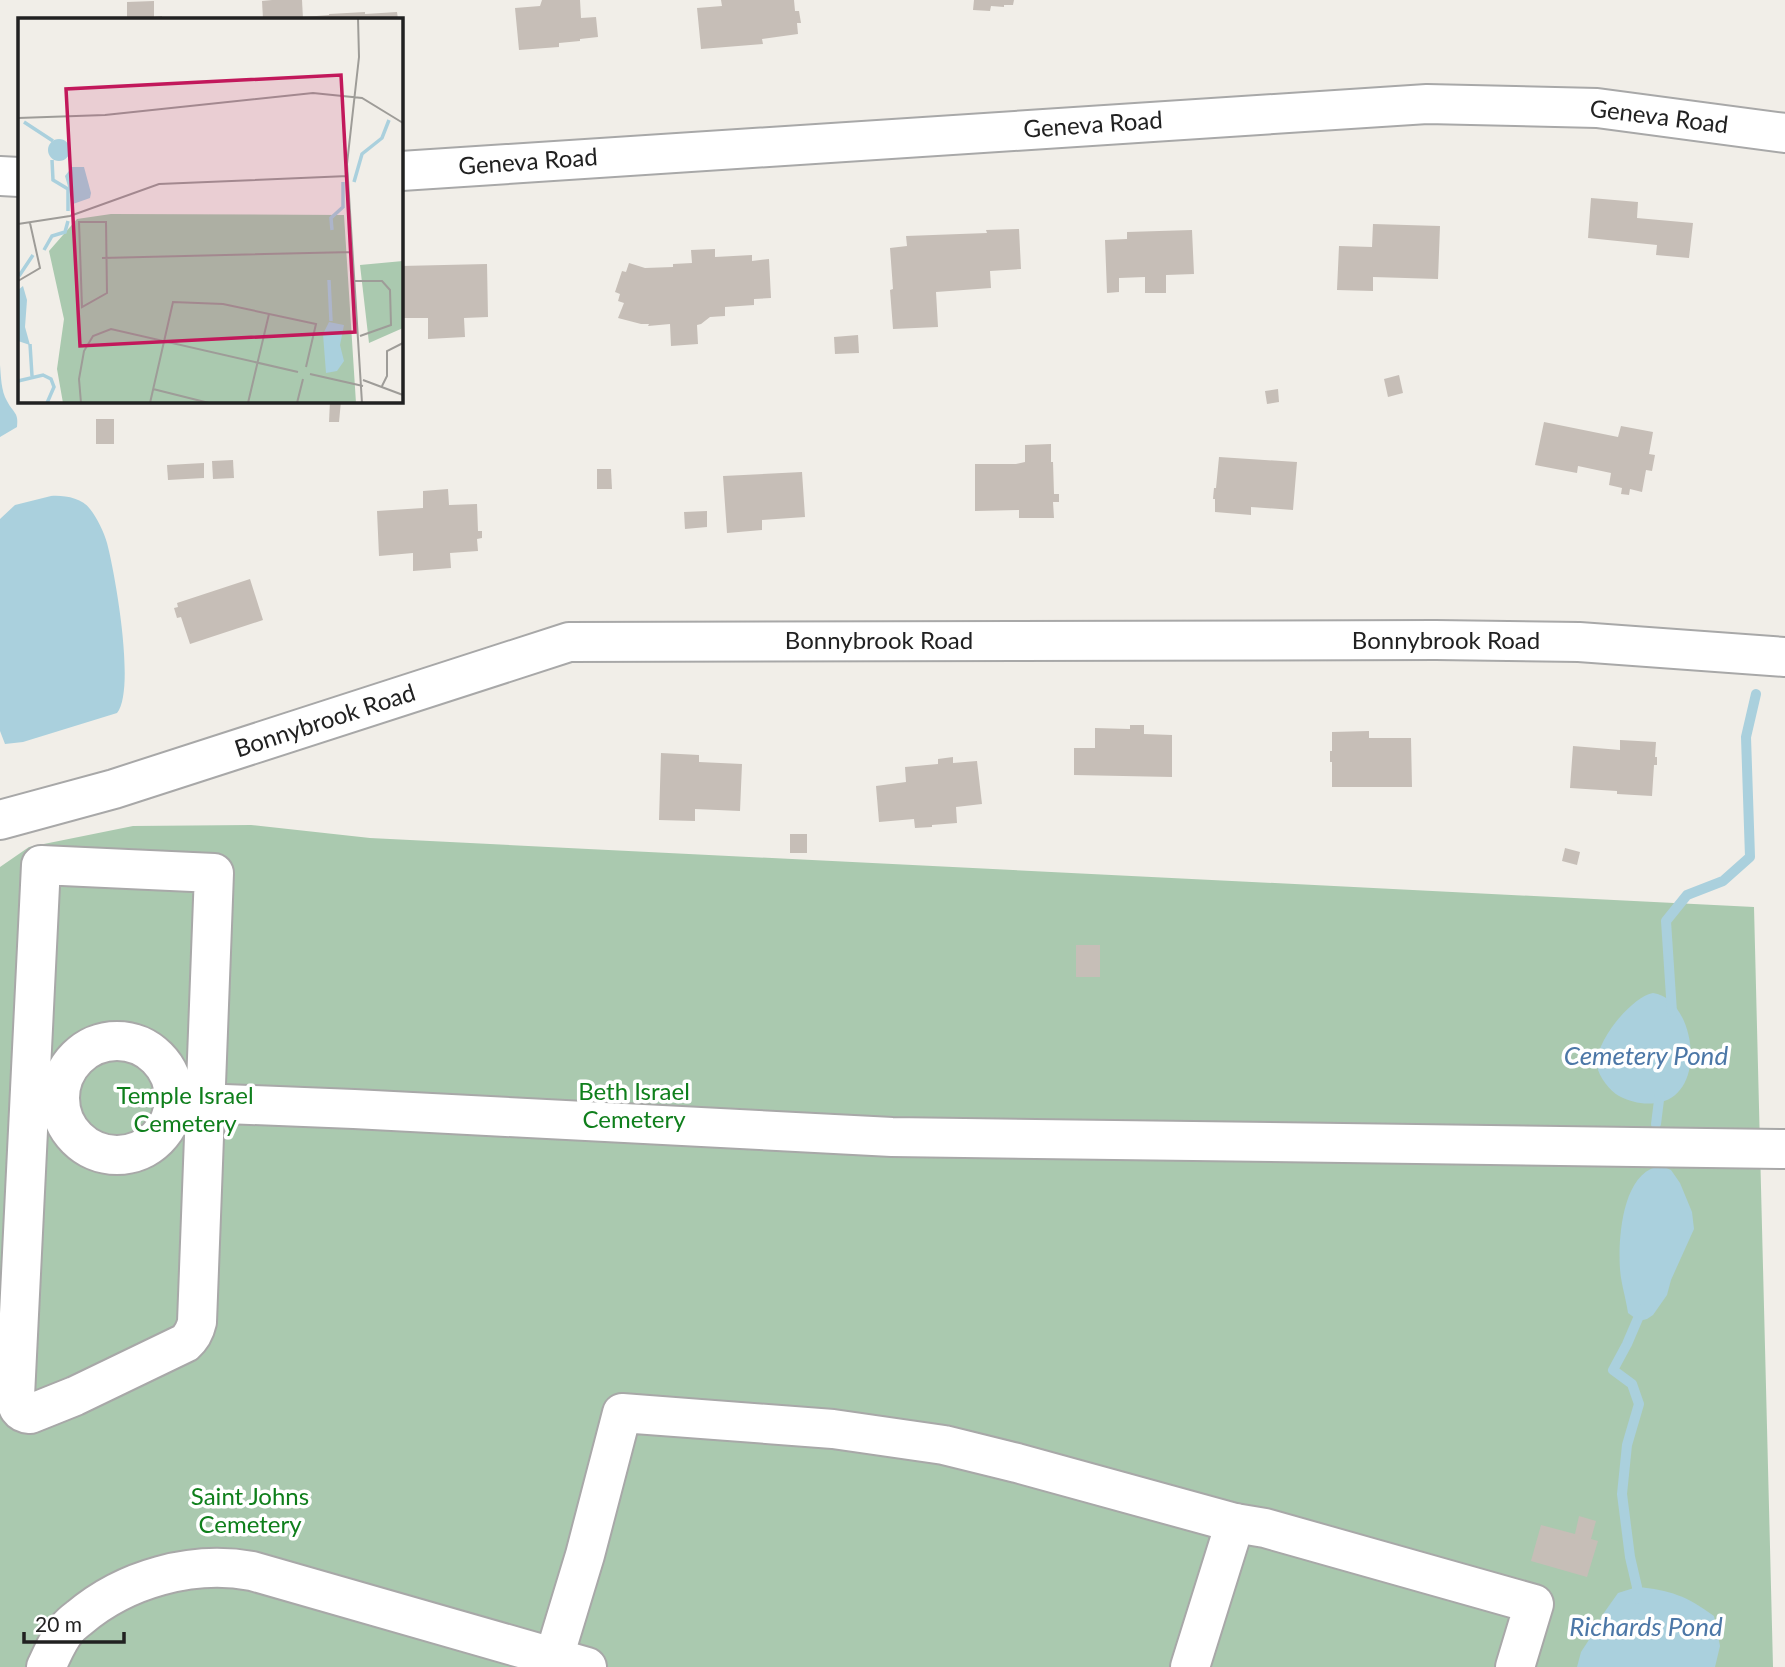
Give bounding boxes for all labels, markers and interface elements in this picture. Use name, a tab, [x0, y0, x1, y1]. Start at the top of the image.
inset map	[18, 18, 402, 402]
street label: Geneva Road	[1588, 93, 1730, 138]
street label: Geneva Road	[1022, 104, 1163, 143]
street label: Geneva Road	[457, 141, 598, 180]
street label: Bonnybrook Road	[785, 625, 973, 654]
street label: Bonnybrook Road	[1352, 625, 1540, 654]
street label: Bonnybrook Road	[231, 677, 419, 762]
water label: Cemetery Pond	[1564, 1039, 1728, 1071]
park label: Beth Israel Cemetery	[578, 1076, 690, 1133]
park label: Temple Israel Cemetery	[116, 1080, 254, 1137]
park label: Saint Johns Cemetery	[191, 1481, 309, 1538]
scale bar	[24, 1600, 124, 1644]
water label: Richards Pond	[1569, 1610, 1723, 1642]
text: 20 m	[35, 1611, 82, 1636]

